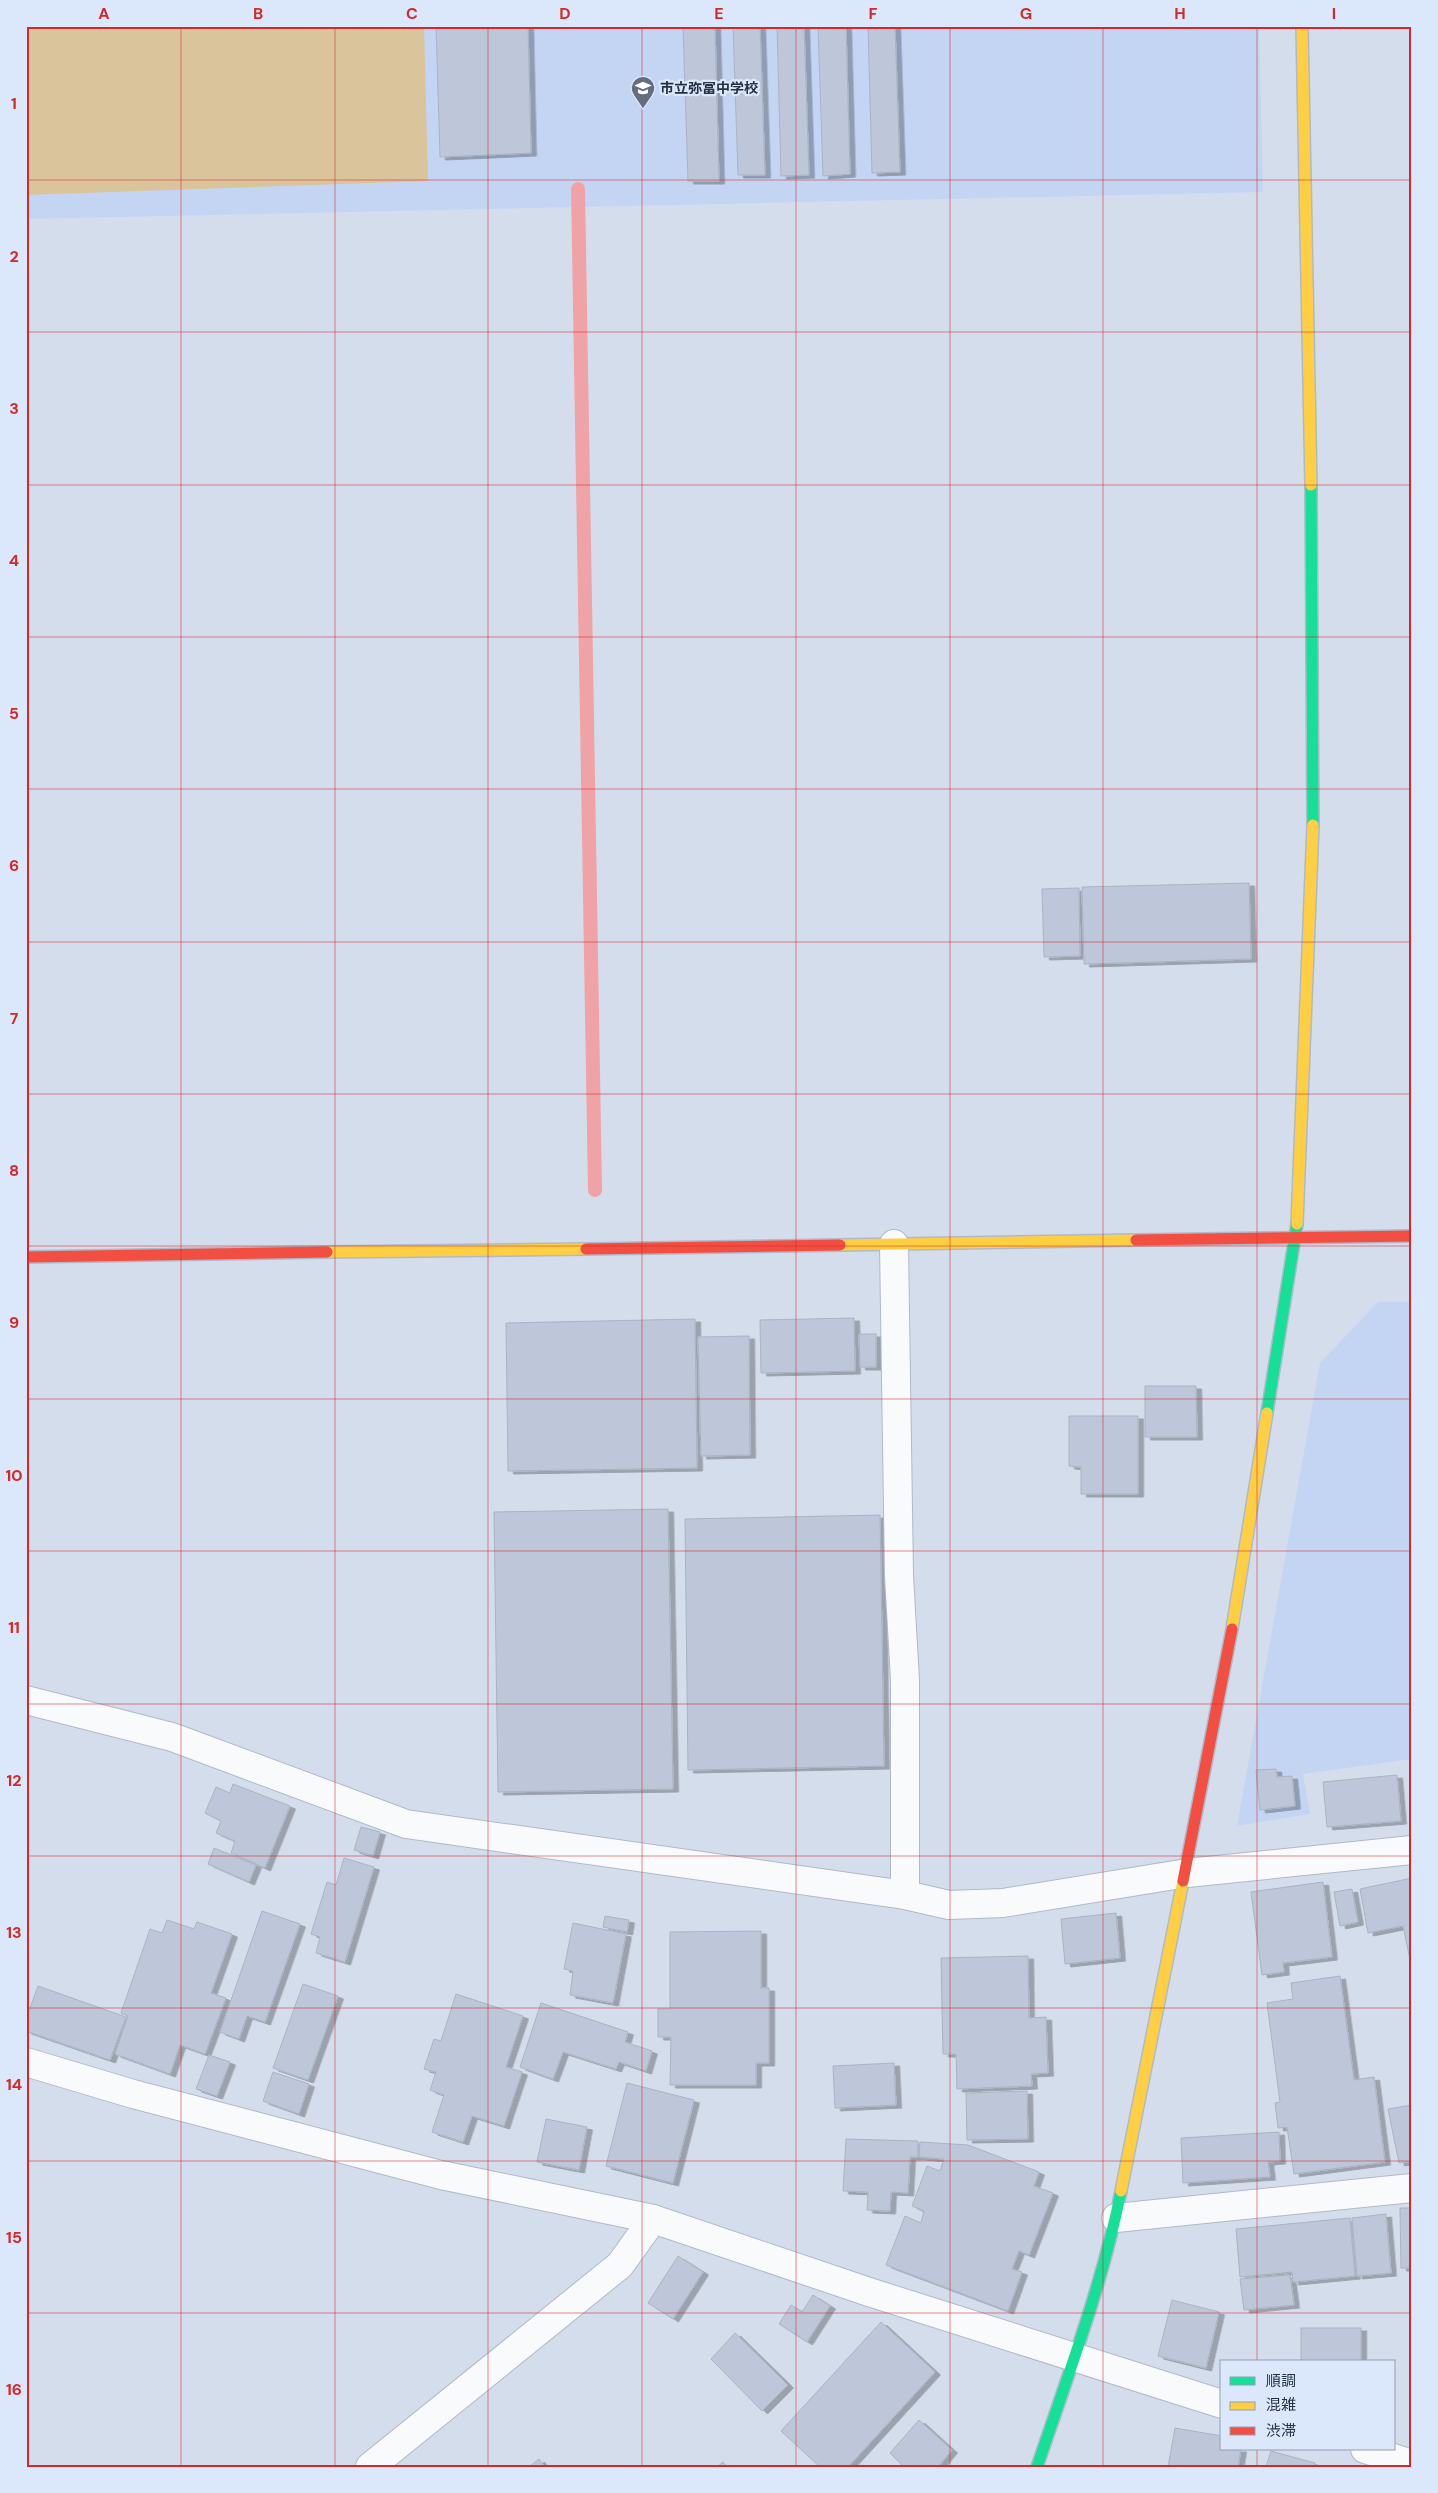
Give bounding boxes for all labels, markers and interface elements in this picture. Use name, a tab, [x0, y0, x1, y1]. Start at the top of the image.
text: A	[98, 3, 110, 24]
text: B	[253, 3, 263, 24]
text: C	[406, 3, 418, 24]
text: D	[559, 3, 571, 24]
text: E	[714, 3, 724, 24]
text: F	[869, 3, 878, 24]
text: G	[1020, 3, 1032, 24]
text: H	[1174, 3, 1186, 24]
text: I	[1332, 3, 1336, 24]
school or university icon: 市立弥冨中学校	[630, 75, 656, 109]
place label: 市立弥冨中学校	[660, 79, 758, 97]
text: 1	[11, 93, 17, 114]
text: 2	[9, 246, 19, 267]
text: 3	[9, 398, 19, 419]
text: 4	[9, 550, 19, 571]
text: 5	[9, 703, 19, 724]
text: 6	[9, 855, 19, 876]
text: 7	[10, 1008, 19, 1029]
text: 8	[9, 1160, 19, 1181]
text: 9	[9, 1312, 19, 1333]
text: 10	[5, 1465, 23, 1486]
text: 11	[8, 1617, 20, 1638]
text: 12	[6, 1770, 22, 1791]
text: 13	[6, 1922, 22, 1943]
text: 14	[6, 2074, 22, 2095]
text: 15	[6, 2227, 22, 2248]
legend	[1220, 2360, 1396, 2450]
text: 順調	[1266, 2371, 1296, 2391]
text: 16	[6, 2379, 22, 2400]
text: 混雑	[1266, 2395, 1296, 2415]
text: 渋滞	[1266, 2421, 1296, 2441]

